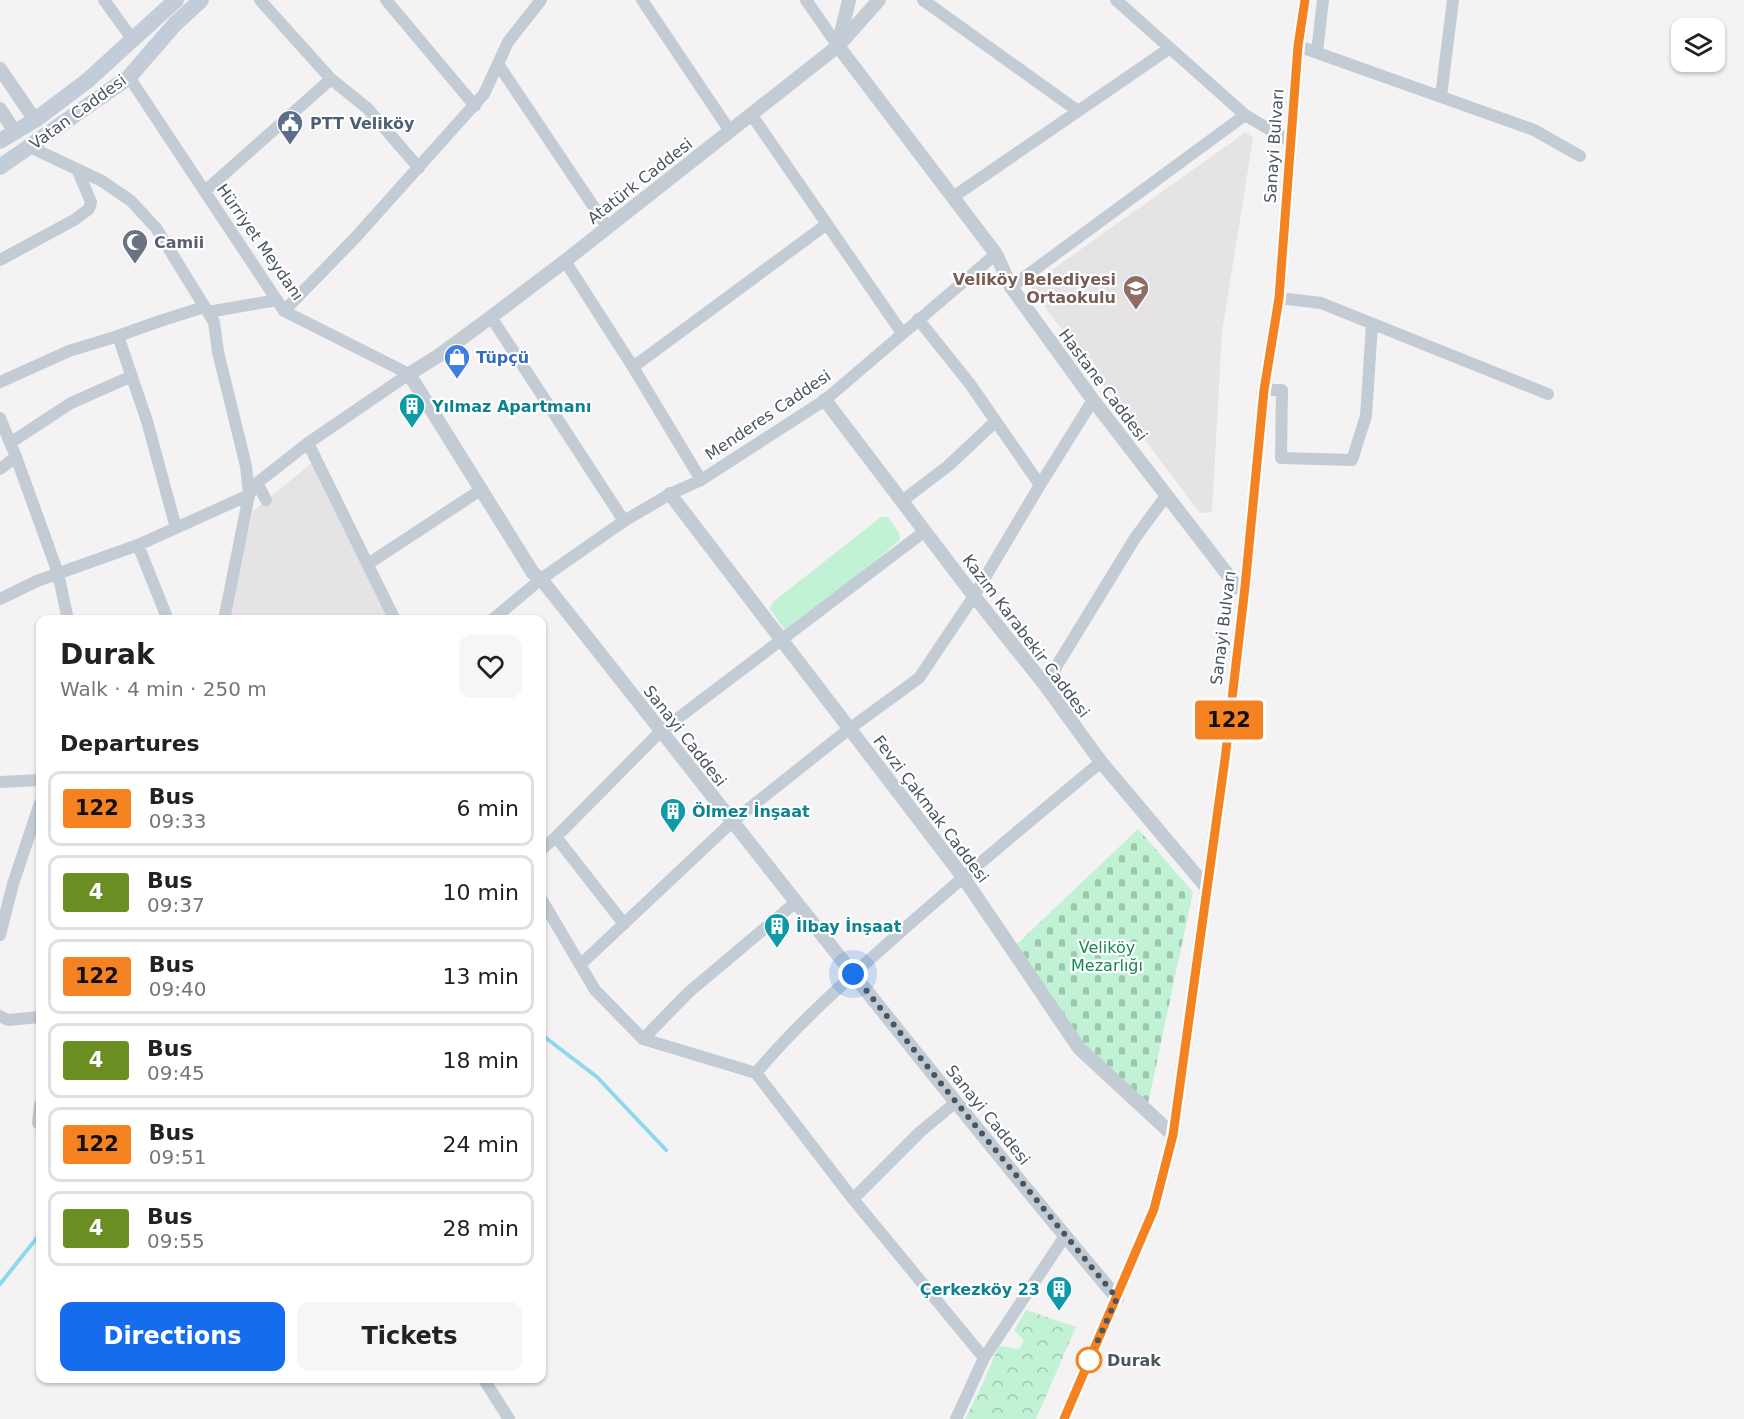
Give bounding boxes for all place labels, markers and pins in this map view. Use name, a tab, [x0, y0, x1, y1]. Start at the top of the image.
public building icon: PTT Veliköy	[275, 108, 305, 146]
place label: PTT Veliköy	[310, 114, 415, 133]
mosque icon: Camii	[120, 227, 150, 265]
place label: Camii	[154, 233, 204, 252]
place label: Veliköy Belediyesi Ortaokulu	[953, 270, 1116, 307]
school or university icon: Veliköy Belediyesi Ortaokulu	[1121, 273, 1151, 311]
shop icon: Tüpçü	[442, 342, 472, 380]
place label: Tüpçü	[476, 348, 529, 367]
building icon: Yılmaz Apartmanı	[397, 391, 427, 429]
place label: Yılmaz Apartmanı	[431, 397, 591, 416]
building icon: Ölmez İnşaat	[658, 796, 688, 834]
place label: Ölmez İnşaat	[692, 802, 810, 821]
building icon: İlbay İnşaat	[762, 911, 792, 949]
place label: İlbay İnşaat	[796, 917, 902, 936]
building icon: Çerkezköy 23	[1044, 1274, 1074, 1312]
place label: Çerkezköy 23	[920, 1280, 1040, 1299]
marker: Durak	[1076, 1347, 1102, 1373]
place label: Durak	[1107, 1351, 1161, 1370]

